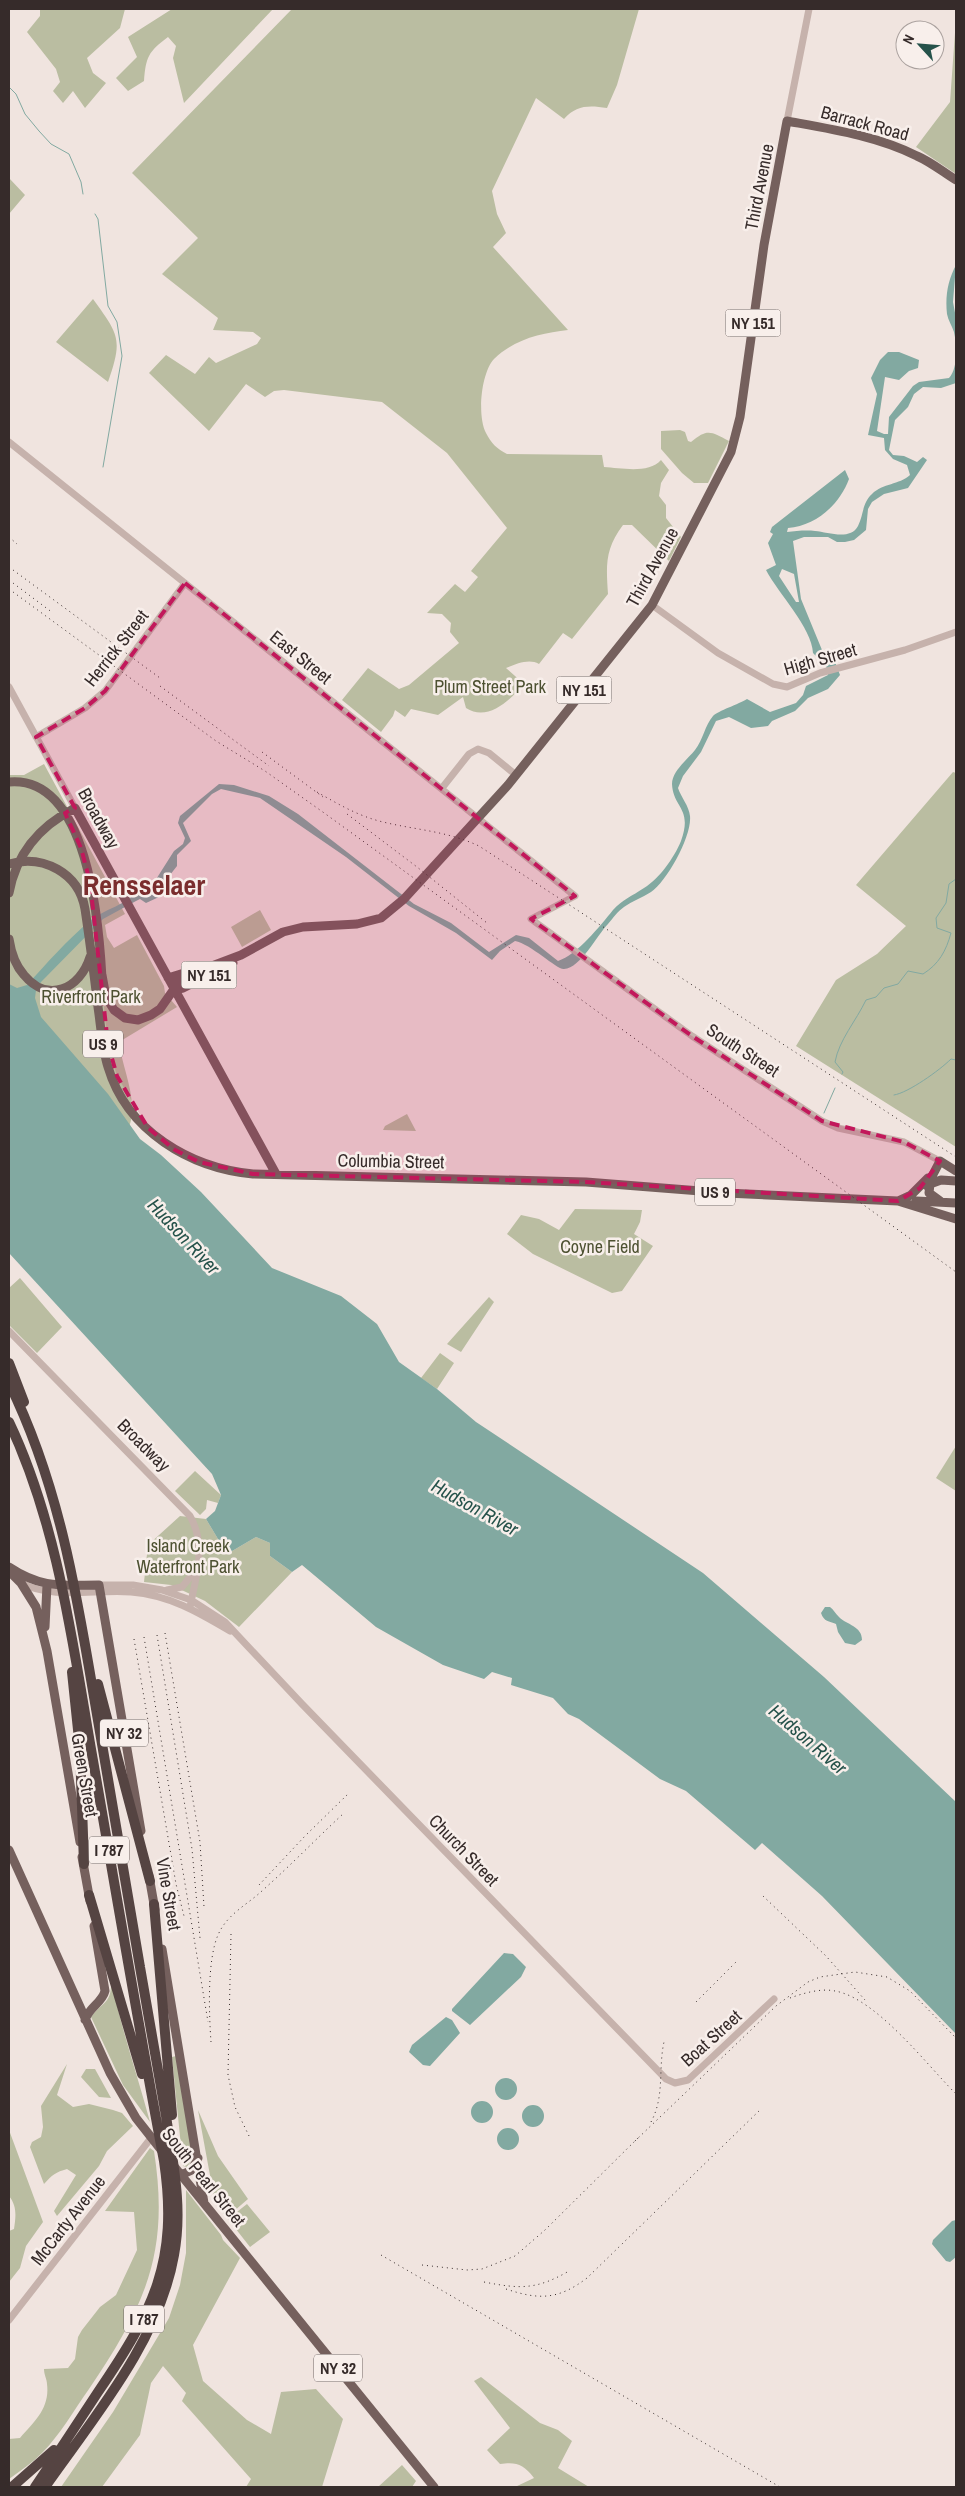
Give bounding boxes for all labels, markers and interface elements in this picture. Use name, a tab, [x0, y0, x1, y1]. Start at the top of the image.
north arrow	[895, 20, 945, 70]
text: N	[898, 32, 918, 47]
street label: Barrack Road	[818, 99, 912, 147]
street label: Third Avenue	[738, 142, 780, 232]
road number: NY 151	[726, 309, 780, 336]
street label: Third Avenue	[620, 523, 684, 611]
street label: Herrick Street	[78, 604, 154, 692]
street label: East Street	[265, 624, 337, 690]
street label: High Street	[781, 637, 859, 681]
park label: Plum Street Park	[434, 674, 546, 699]
road number: NY 151	[556, 676, 612, 704]
street label: Broadway	[72, 783, 126, 853]
district label: Rensselaer	[83, 866, 205, 904]
road number: NY 151	[182, 962, 236, 988]
park label: Riverfront Park	[41, 984, 141, 1009]
street label: South Street	[702, 1017, 784, 1083]
road number: US 9	[83, 1030, 123, 1058]
street label: Columbia Street	[337, 1148, 445, 1174]
road number: US 9	[695, 1178, 735, 1206]
water label: Hudson River	[142, 1192, 227, 1280]
park label: Coyne Field	[560, 1234, 640, 1259]
street label: Broadway	[112, 1413, 176, 1477]
water label: Hudson River	[427, 1473, 524, 1542]
park label: Island Creek Waterfront Park	[137, 1533, 240, 1579]
water label: Hudson River	[764, 1698, 853, 1781]
road number: NY 32	[100, 1720, 148, 1746]
street label: Green Street	[65, 1731, 105, 1819]
street label: Church Street	[423, 1809, 505, 1891]
road number: I 787	[89, 1836, 129, 1864]
street label: Vine Street	[150, 1856, 188, 1932]
street label: Boat Street	[675, 2004, 747, 2072]
street label: South Pearl Street	[156, 2122, 252, 2232]
street label: McCarty Avenue	[25, 2170, 111, 2270]
road number: I 787	[124, 2306, 164, 2332]
road number: NY 32	[314, 2354, 362, 2382]

